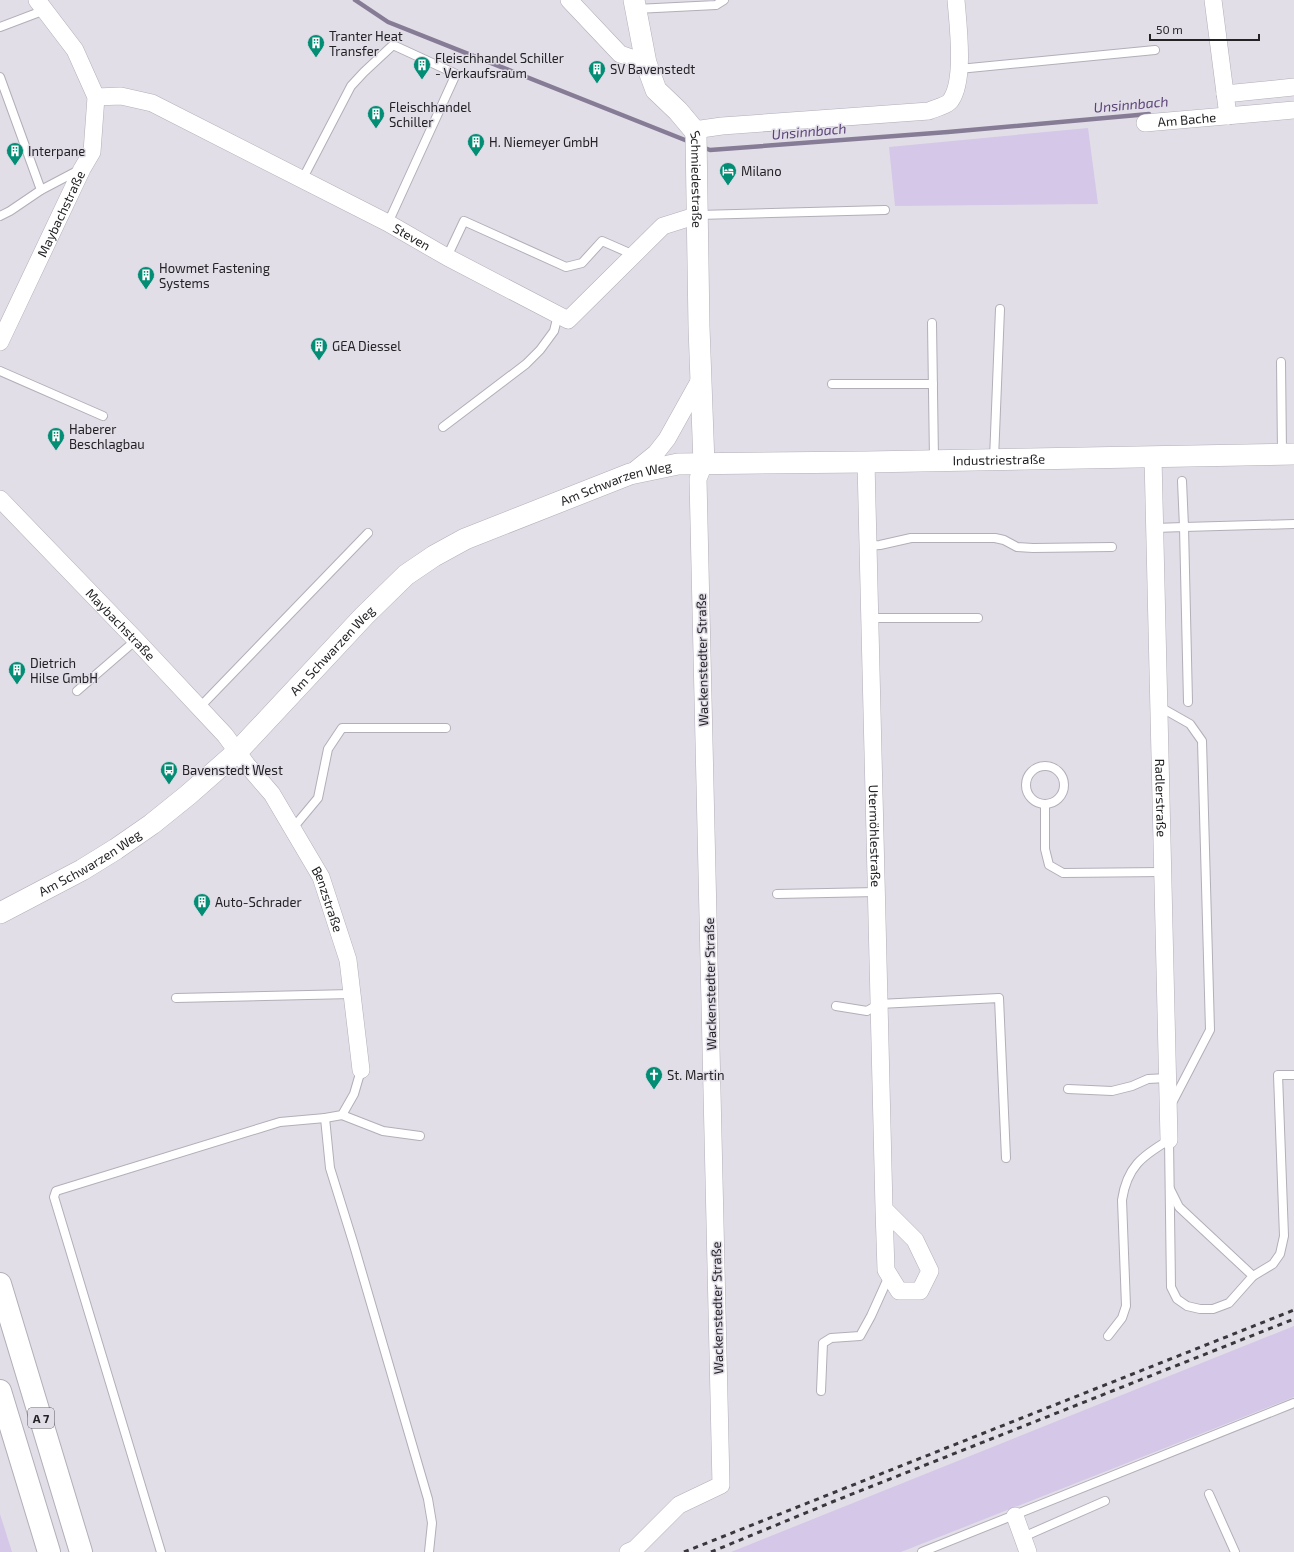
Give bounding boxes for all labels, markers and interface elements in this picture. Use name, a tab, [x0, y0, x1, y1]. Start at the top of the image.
scale bar	[1150, 16, 1259, 42]
text: 50 m	[1156, 22, 1183, 36]
place label: Tranter Heat Transfer	[329, 28, 403, 59]
building icon: Tranter Heat Transfer	[306, 33, 326, 58]
place label: Fleischhandel Schiller - Verkaufsraum	[435, 50, 564, 81]
building icon: Fleischhandel Schiller - Verkaufsraum	[412, 55, 432, 80]
building icon: SV Bavenstedt	[587, 59, 607, 84]
place label: SV Bavenstedt	[610, 61, 695, 77]
water label: Unsinnbach	[1093, 92, 1169, 116]
place label: Fleischhandel Schiller	[389, 99, 471, 130]
building icon: Fleischhandel Schiller	[366, 104, 386, 129]
street label: Am Bache	[1157, 109, 1217, 130]
water label: Unsinnbach	[771, 119, 847, 143]
street label: Schmiedestraße	[687, 128, 705, 228]
building icon: H. Niemeyer GmbH	[466, 132, 486, 157]
place label: H. Niemeyer GmbH	[489, 134, 599, 150]
building icon: Interpane	[5, 141, 25, 166]
place label: Interpane	[28, 143, 85, 159]
hotel icon: Milano	[718, 161, 738, 186]
place label: Milano	[741, 163, 782, 179]
street label: Maybachstraße	[34, 168, 88, 259]
street label: Steven	[390, 220, 433, 254]
place label: Howmet Fastening Systems	[159, 260, 270, 291]
building icon: Howmet Fastening Systems	[136, 265, 156, 290]
building icon: GEA Diessel	[309, 336, 329, 361]
place label: GEA Diessel	[332, 338, 401, 354]
place label: Haberer Beschlagbau	[69, 421, 145, 452]
building icon: Haberer Beschlagbau	[46, 426, 66, 451]
street label: Industriestraße	[952, 451, 1045, 468]
street label: Am Schwarzen Weg	[558, 458, 673, 509]
street label: Maybachstraße	[83, 585, 159, 664]
street label: Wackenstedter Straße	[693, 594, 711, 726]
street label: Am Schwarzen Weg	[286, 602, 378, 698]
place label: Dietrich Hilse GmbH	[30, 655, 98, 686]
building icon: Dietrich Hilse GmbH	[7, 660, 27, 685]
street label: Radlerstraße	[1152, 759, 1170, 837]
bus stop icon: Bavenstedt West	[159, 760, 179, 785]
place label: Bavenstedt West	[182, 762, 283, 778]
street label: Utermöhlestraße	[866, 784, 884, 887]
street label: Am Schwarzen Weg	[36, 826, 144, 899]
street label: Benzstraße	[308, 863, 346, 934]
building icon: Auto-Schrader	[192, 892, 212, 917]
place label: Auto-Schrader	[215, 894, 302, 910]
street label: Wackenstedter Straße	[701, 918, 719, 1050]
church icon: St. Martin	[644, 1065, 664, 1090]
place label: St. Martin	[667, 1067, 725, 1083]
street label: Wackenstedter Straße	[708, 1242, 726, 1374]
road number: A 7	[28, 1408, 54, 1428]

